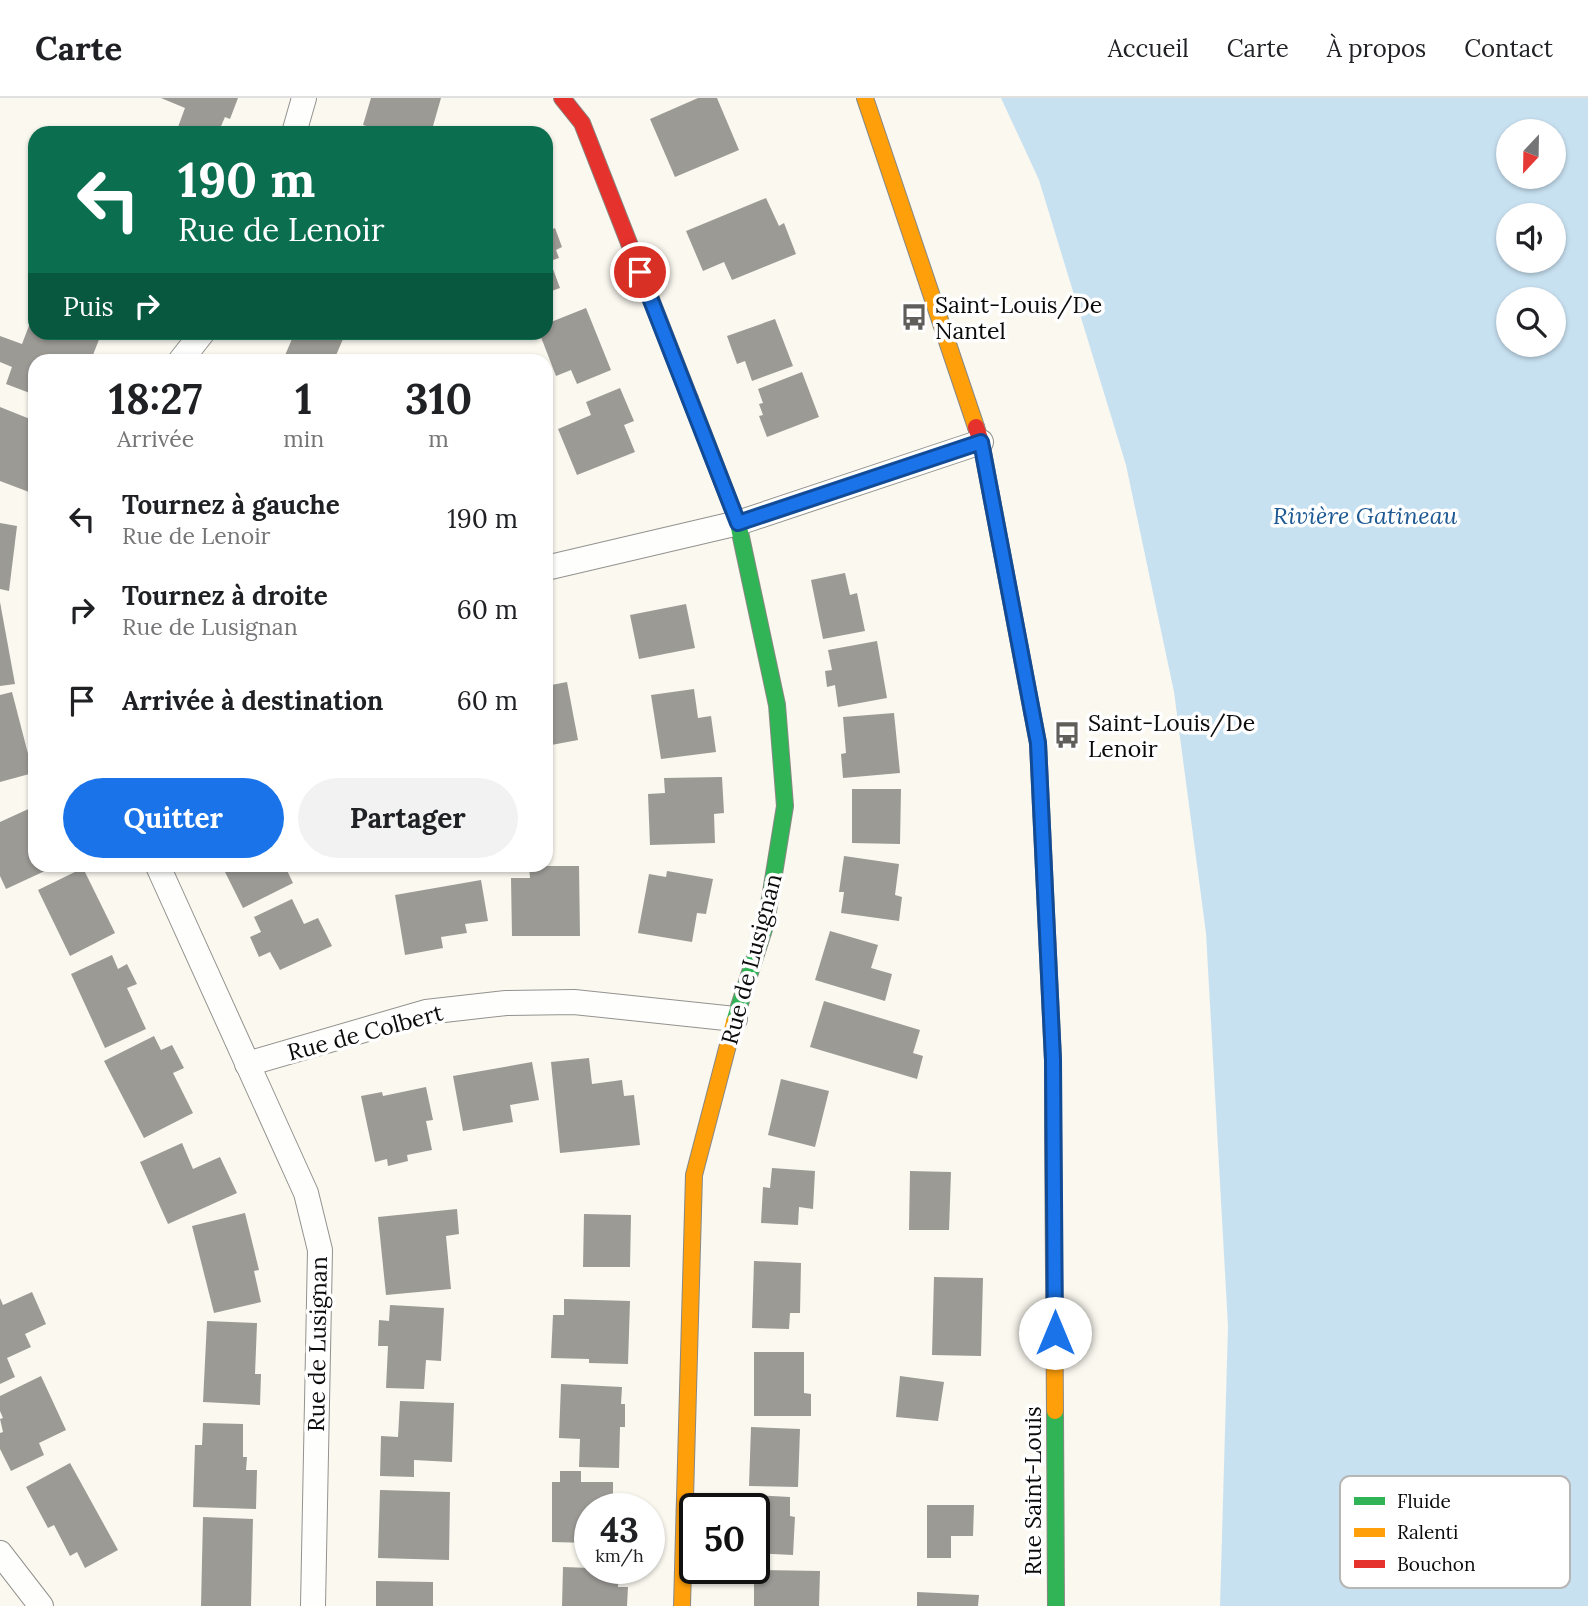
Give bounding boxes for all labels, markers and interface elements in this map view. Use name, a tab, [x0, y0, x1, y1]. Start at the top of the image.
text: Carte	[35, 27, 122, 69]
text: Accueil	[1108, 33, 1189, 64]
text: Carte	[1227, 33, 1289, 64]
text: À propos	[1327, 33, 1426, 64]
text: Contact	[1464, 33, 1553, 64]
north arrow	[1496, 119, 1566, 189]
map controls	[1496, 119, 1566, 357]
text: 190 m	[178, 148, 315, 210]
icon: left	[63, 154, 154, 245]
button: sound	[1496, 203, 1566, 273]
text: Rue de Lenoir	[178, 209, 385, 250]
pin	[610, 242, 670, 302]
icon: arrive	[621, 253, 659, 291]
icon: right	[128, 287, 166, 325]
button: search	[1496, 287, 1566, 357]
text: Puis	[63, 290, 114, 323]
place label: Saint-Louis/De Nantel	[935, 290, 1102, 345]
bus stop icon: Saint-Louis/De Nantel	[899, 302, 929, 332]
text: 18:27	[109, 372, 202, 426]
text: 1	[295, 372, 312, 426]
text: 310	[405, 372, 472, 426]
text: Arrivée	[117, 424, 194, 453]
text: min	[283, 424, 324, 453]
text: m	[428, 424, 449, 453]
text: Tournez à gauche	[122, 488, 340, 521]
icon: left	[63, 500, 101, 538]
water label: Rivière Gatineau	[1273, 500, 1458, 531]
text: 190 m	[447, 502, 518, 535]
text: Rue de Lenoir	[122, 521, 271, 550]
text: Tournez à droite	[122, 579, 328, 612]
icon: right	[63, 591, 101, 629]
text: 60 m	[457, 593, 518, 626]
text: Rue de Lusignan	[122, 612, 298, 641]
icon: arrive	[63, 682, 101, 720]
text: Arrivée à destination	[122, 684, 383, 717]
text: 60 m	[457, 684, 518, 717]
place label: Saint-Louis/De Lenoir	[1088, 708, 1255, 763]
bus stop icon: Saint-Louis/De Lenoir	[1052, 720, 1082, 750]
button: Quitter	[63, 778, 284, 858]
button: Partager	[298, 778, 518, 858]
street label: Rue de Lusignan	[714, 870, 788, 1048]
street label: Rue de Colbert	[284, 997, 446, 1067]
street label: Rue de Lusignan	[301, 1256, 333, 1432]
position arrow	[1018, 1296, 1092, 1370]
street label: Rue Saint-Louis	[1018, 1406, 1047, 1576]
legend	[1340, 1476, 1570, 1588]
text: Fluide	[1397, 1489, 1451, 1513]
speed limit sign: 50	[679, 1493, 770, 1584]
text: 43	[600, 1507, 639, 1552]
text: Ralenti	[1397, 1520, 1458, 1544]
text: km/h	[595, 1544, 644, 1567]
text: Bouchon	[1397, 1552, 1475, 1576]

